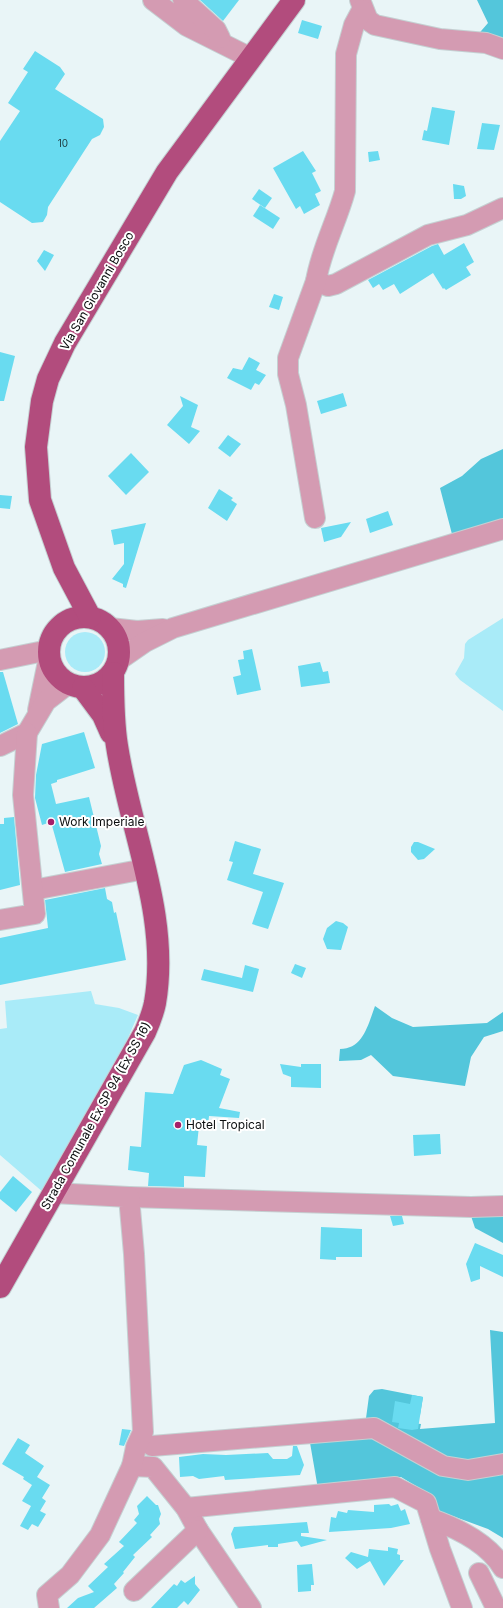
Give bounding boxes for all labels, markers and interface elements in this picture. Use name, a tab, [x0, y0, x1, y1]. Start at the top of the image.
house number: 10	[58, 137, 68, 149]
street label: Via San Giovanni Bosco	[56, 229, 137, 353]
place label: Work Imperiale	[59, 814, 144, 829]
marker: Work Imperiale	[46, 817, 56, 827]
street label: Strada Comunale Ex SP 94 (Ex SS 16)	[38, 1019, 154, 1212]
place label: Hotel Tropical	[186, 1117, 265, 1132]
marker: Hotel Tropical	[173, 1120, 183, 1130]

